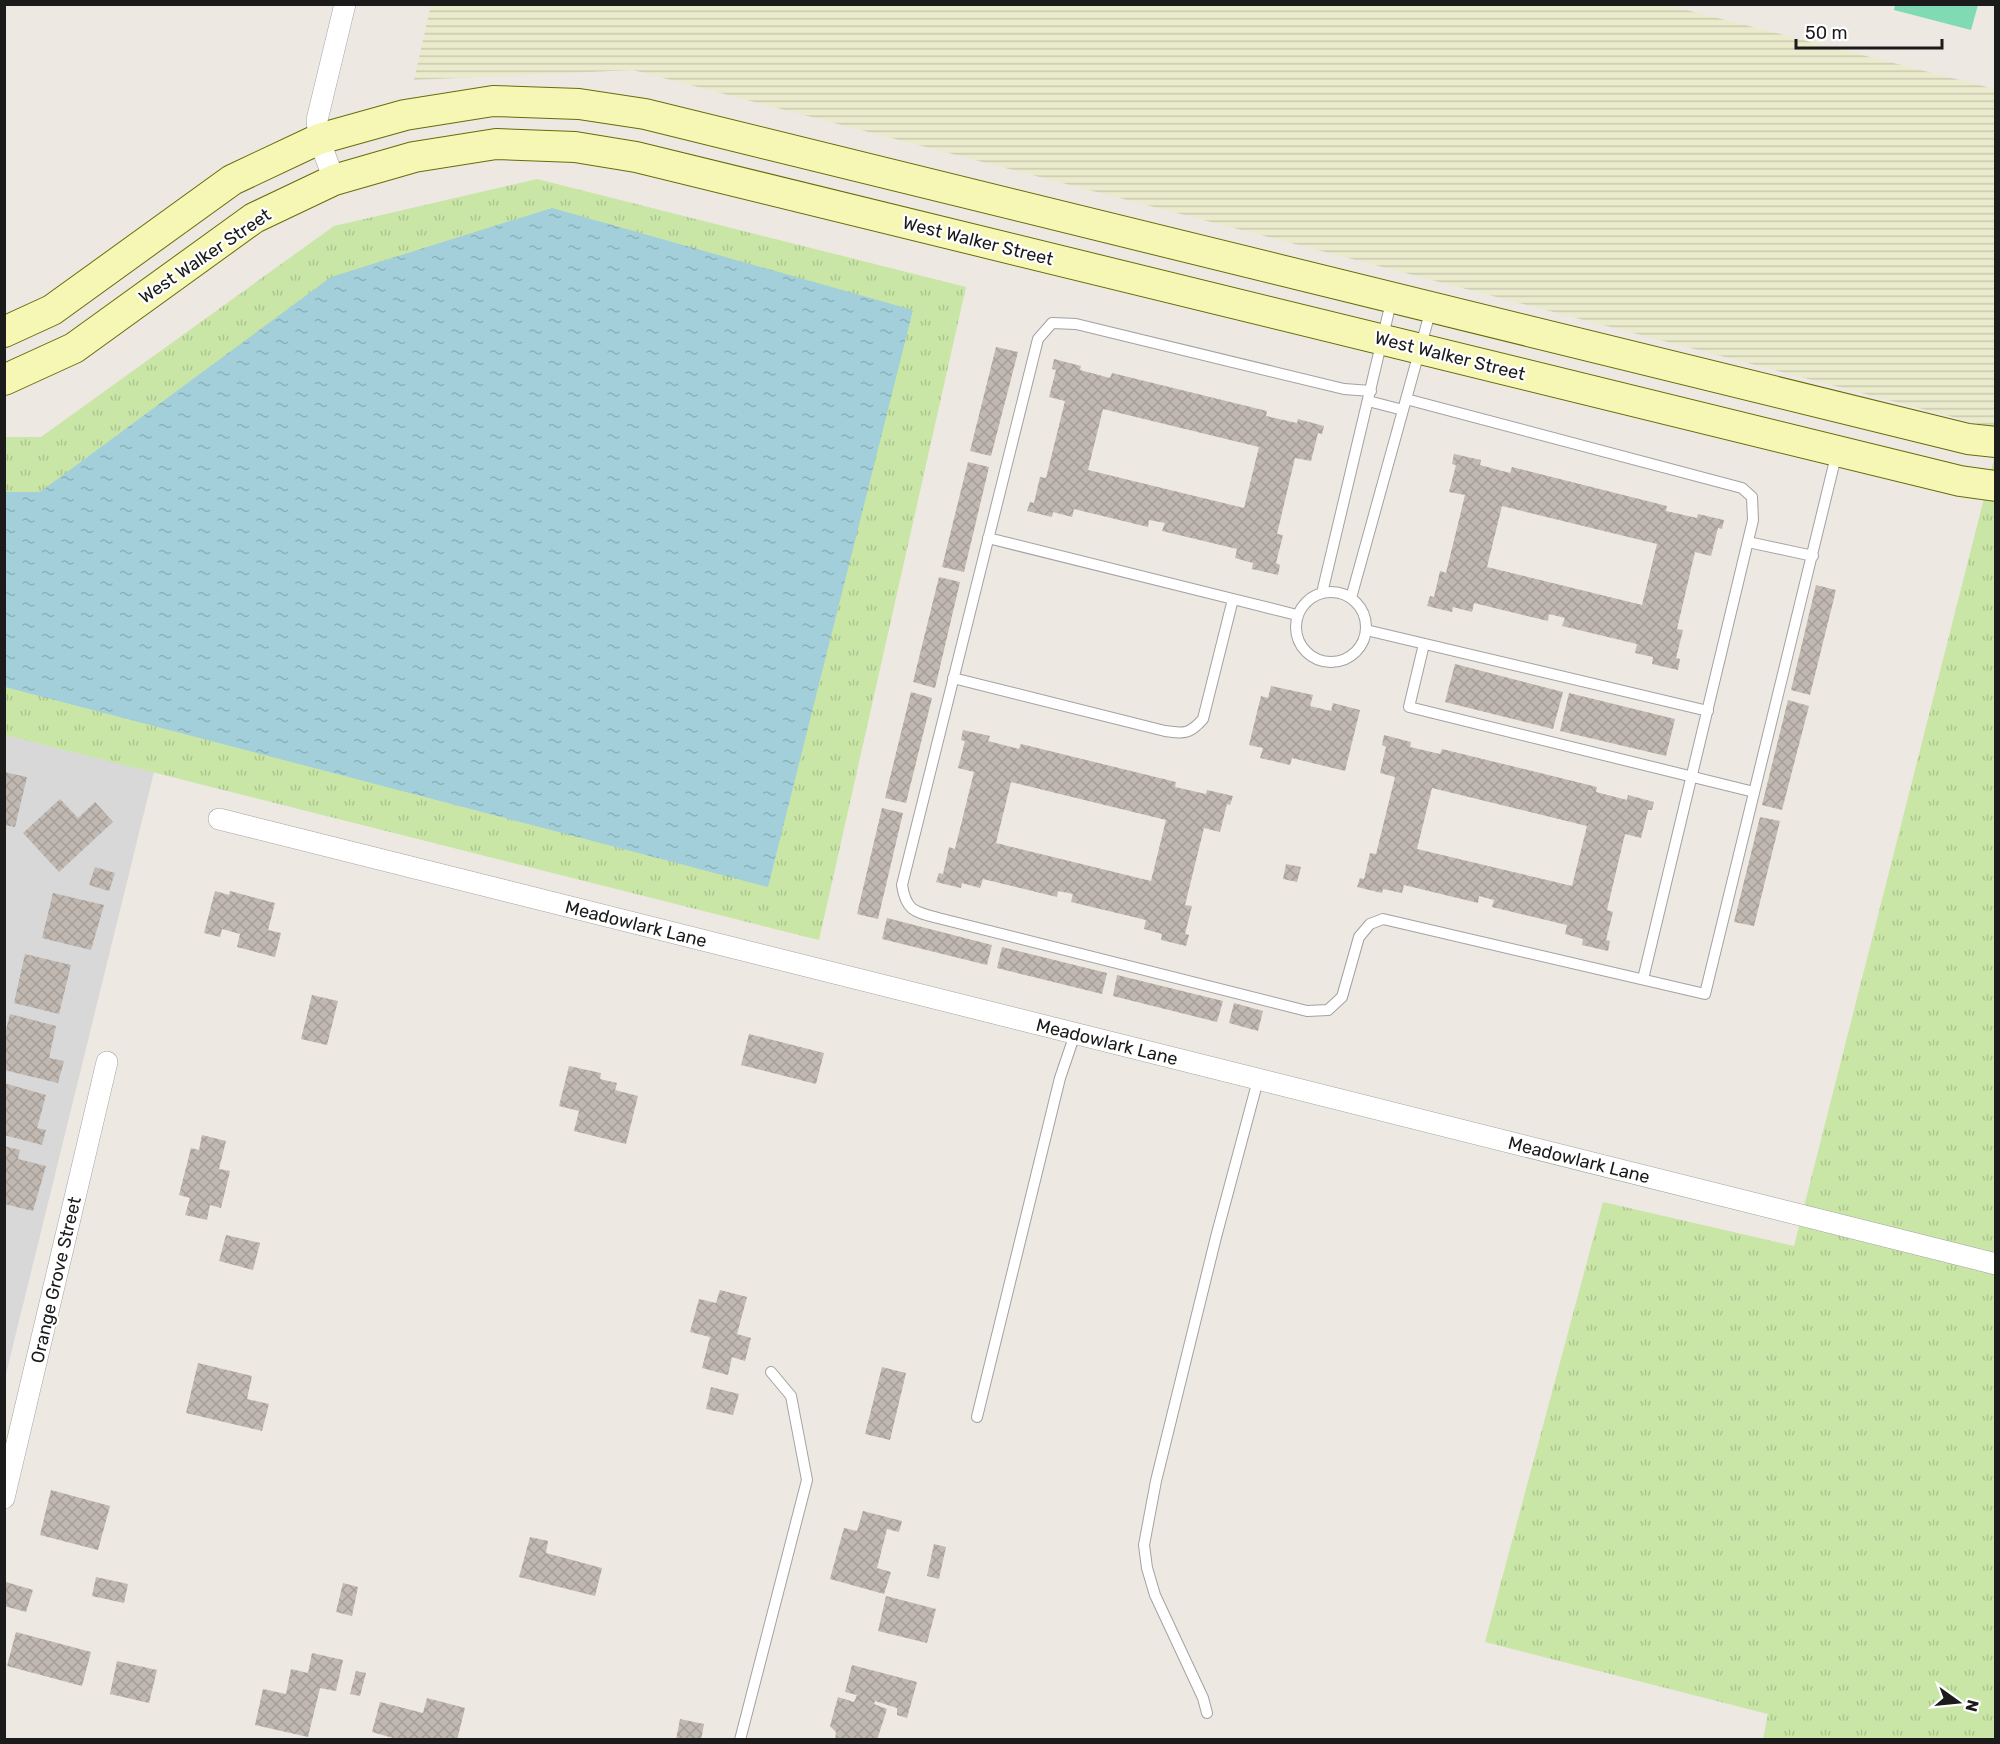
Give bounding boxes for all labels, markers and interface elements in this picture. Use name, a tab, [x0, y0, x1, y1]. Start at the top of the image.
scale bar	[1796, 12, 1942, 50]
text: 50 m	[1805, 22, 1848, 44]
street label: West Walker Street	[135, 204, 275, 308]
street label: West Walker Street	[900, 212, 1056, 270]
street label: West Walker Street	[1372, 327, 1528, 385]
street label: Meadowlark Lane	[563, 896, 709, 952]
street label: Meadowlark Lane	[1034, 1014, 1180, 1070]
street label: Meadowlark Lane	[1506, 1132, 1652, 1188]
street label: Orange Grove Street	[26, 1195, 86, 1365]
north arrow	[1928, 1672, 1988, 1732]
text: N	[1961, 1698, 1983, 1714]

